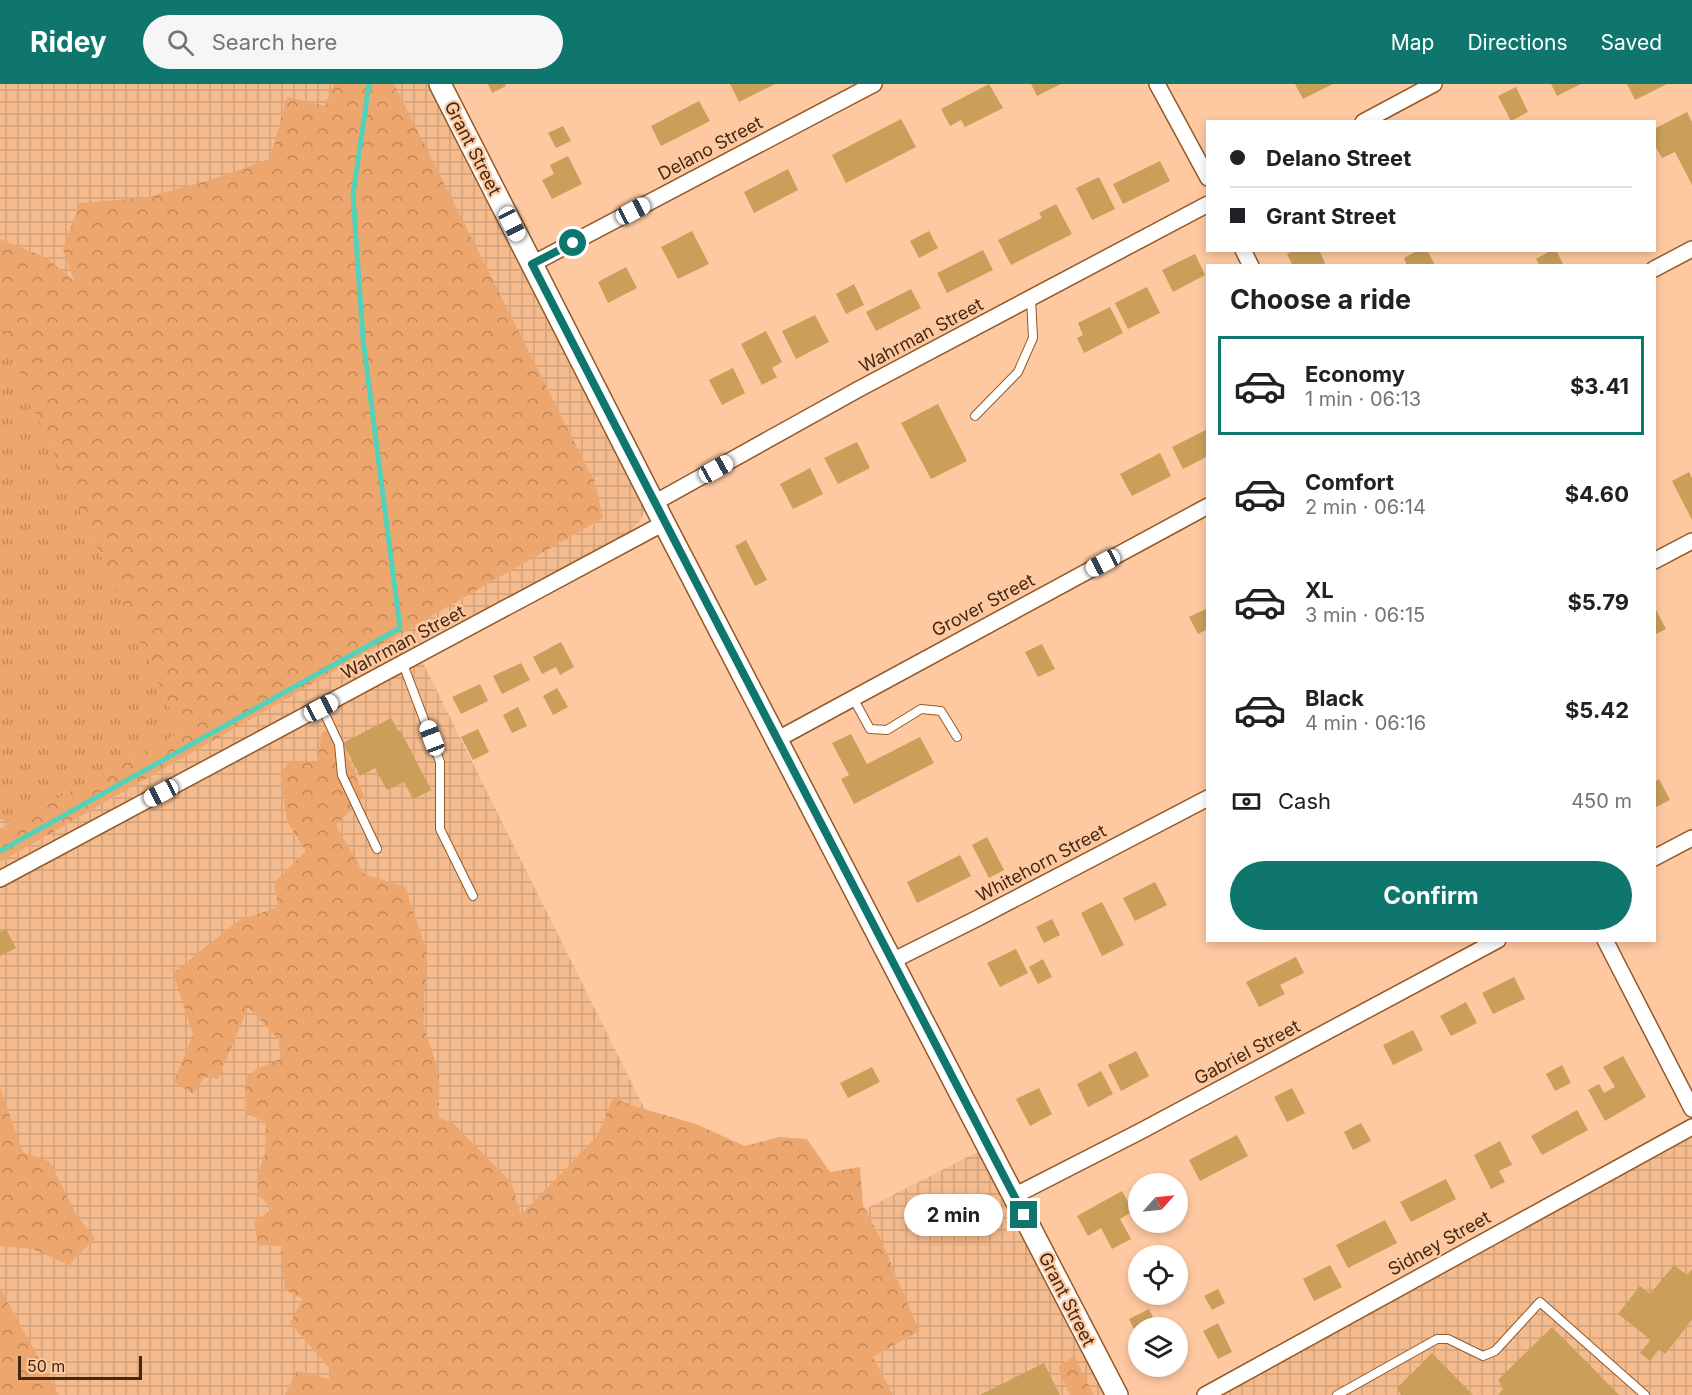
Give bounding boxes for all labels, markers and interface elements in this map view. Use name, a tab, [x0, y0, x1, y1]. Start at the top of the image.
search box	[143, 15, 563, 69]
text: Ridey	[30, 25, 107, 59]
icon: search	[164, 26, 197, 59]
text: Search here	[212, 29, 337, 55]
text: Map	[1391, 30, 1434, 55]
text: Directions	[1467, 30, 1568, 55]
text: Saved	[1601, 30, 1662, 55]
street label: Grant Street	[440, 97, 506, 199]
street label: Delano Street	[654, 112, 766, 184]
text: Delano Street	[1266, 145, 1411, 171]
car	[613, 195, 653, 227]
text: Grant Street	[1266, 203, 1396, 229]
car	[496, 204, 528, 244]
route start	[559, 229, 586, 256]
text: Choose a ride	[1230, 283, 1411, 316]
street label: Wahrman Street	[856, 294, 987, 376]
icon: car	[1233, 359, 1287, 413]
text: Economy	[1305, 361, 1405, 387]
text: $3.41	[1570, 373, 1629, 399]
text: 1 min · 06:13	[1305, 387, 1421, 411]
car	[696, 452, 736, 486]
icon: car	[1233, 467, 1287, 521]
text: Comfort	[1305, 469, 1394, 495]
text: $4.60	[1565, 481, 1629, 507]
text: 2 min · 06:14	[1305, 495, 1426, 519]
car	[1083, 547, 1123, 579]
street label: Grover Street	[928, 569, 1038, 641]
icon: car	[1233, 575, 1287, 629]
text: XL	[1305, 577, 1334, 603]
text: $5.79	[1567, 589, 1629, 615]
street label: Wahrman Street	[338, 601, 469, 683]
text: 3 min · 06:15	[1305, 603, 1425, 627]
icon: car	[1233, 683, 1287, 737]
text: Black	[1305, 685, 1364, 711]
car	[301, 692, 341, 724]
text: $5.42	[1565, 697, 1629, 723]
text: 4 min · 06:16	[1305, 711, 1426, 735]
car	[417, 718, 447, 758]
car	[141, 777, 181, 809]
icon: cash	[1230, 785, 1263, 818]
text: Cash	[1278, 788, 1331, 814]
text: 450 m	[1571, 789, 1632, 813]
street label: Whitehorn Street	[973, 820, 1110, 906]
button: Confirm	[1230, 861, 1632, 930]
street label: Gabriel Street	[1191, 1015, 1304, 1089]
north arrow	[1128, 1173, 1188, 1233]
map controls	[1128, 1173, 1188, 1377]
callout: 2 min	[904, 1194, 1003, 1236]
route end	[1010, 1201, 1037, 1228]
text: 2 min	[927, 1203, 980, 1227]
street label: Sidney Street	[1384, 1206, 1494, 1280]
button: locate	[1128, 1245, 1188, 1305]
street label: Grant Street	[1034, 1248, 1100, 1350]
button: layers	[1128, 1317, 1188, 1377]
scale bar	[18, 1353, 142, 1380]
text: 50 m	[27, 1356, 65, 1376]

